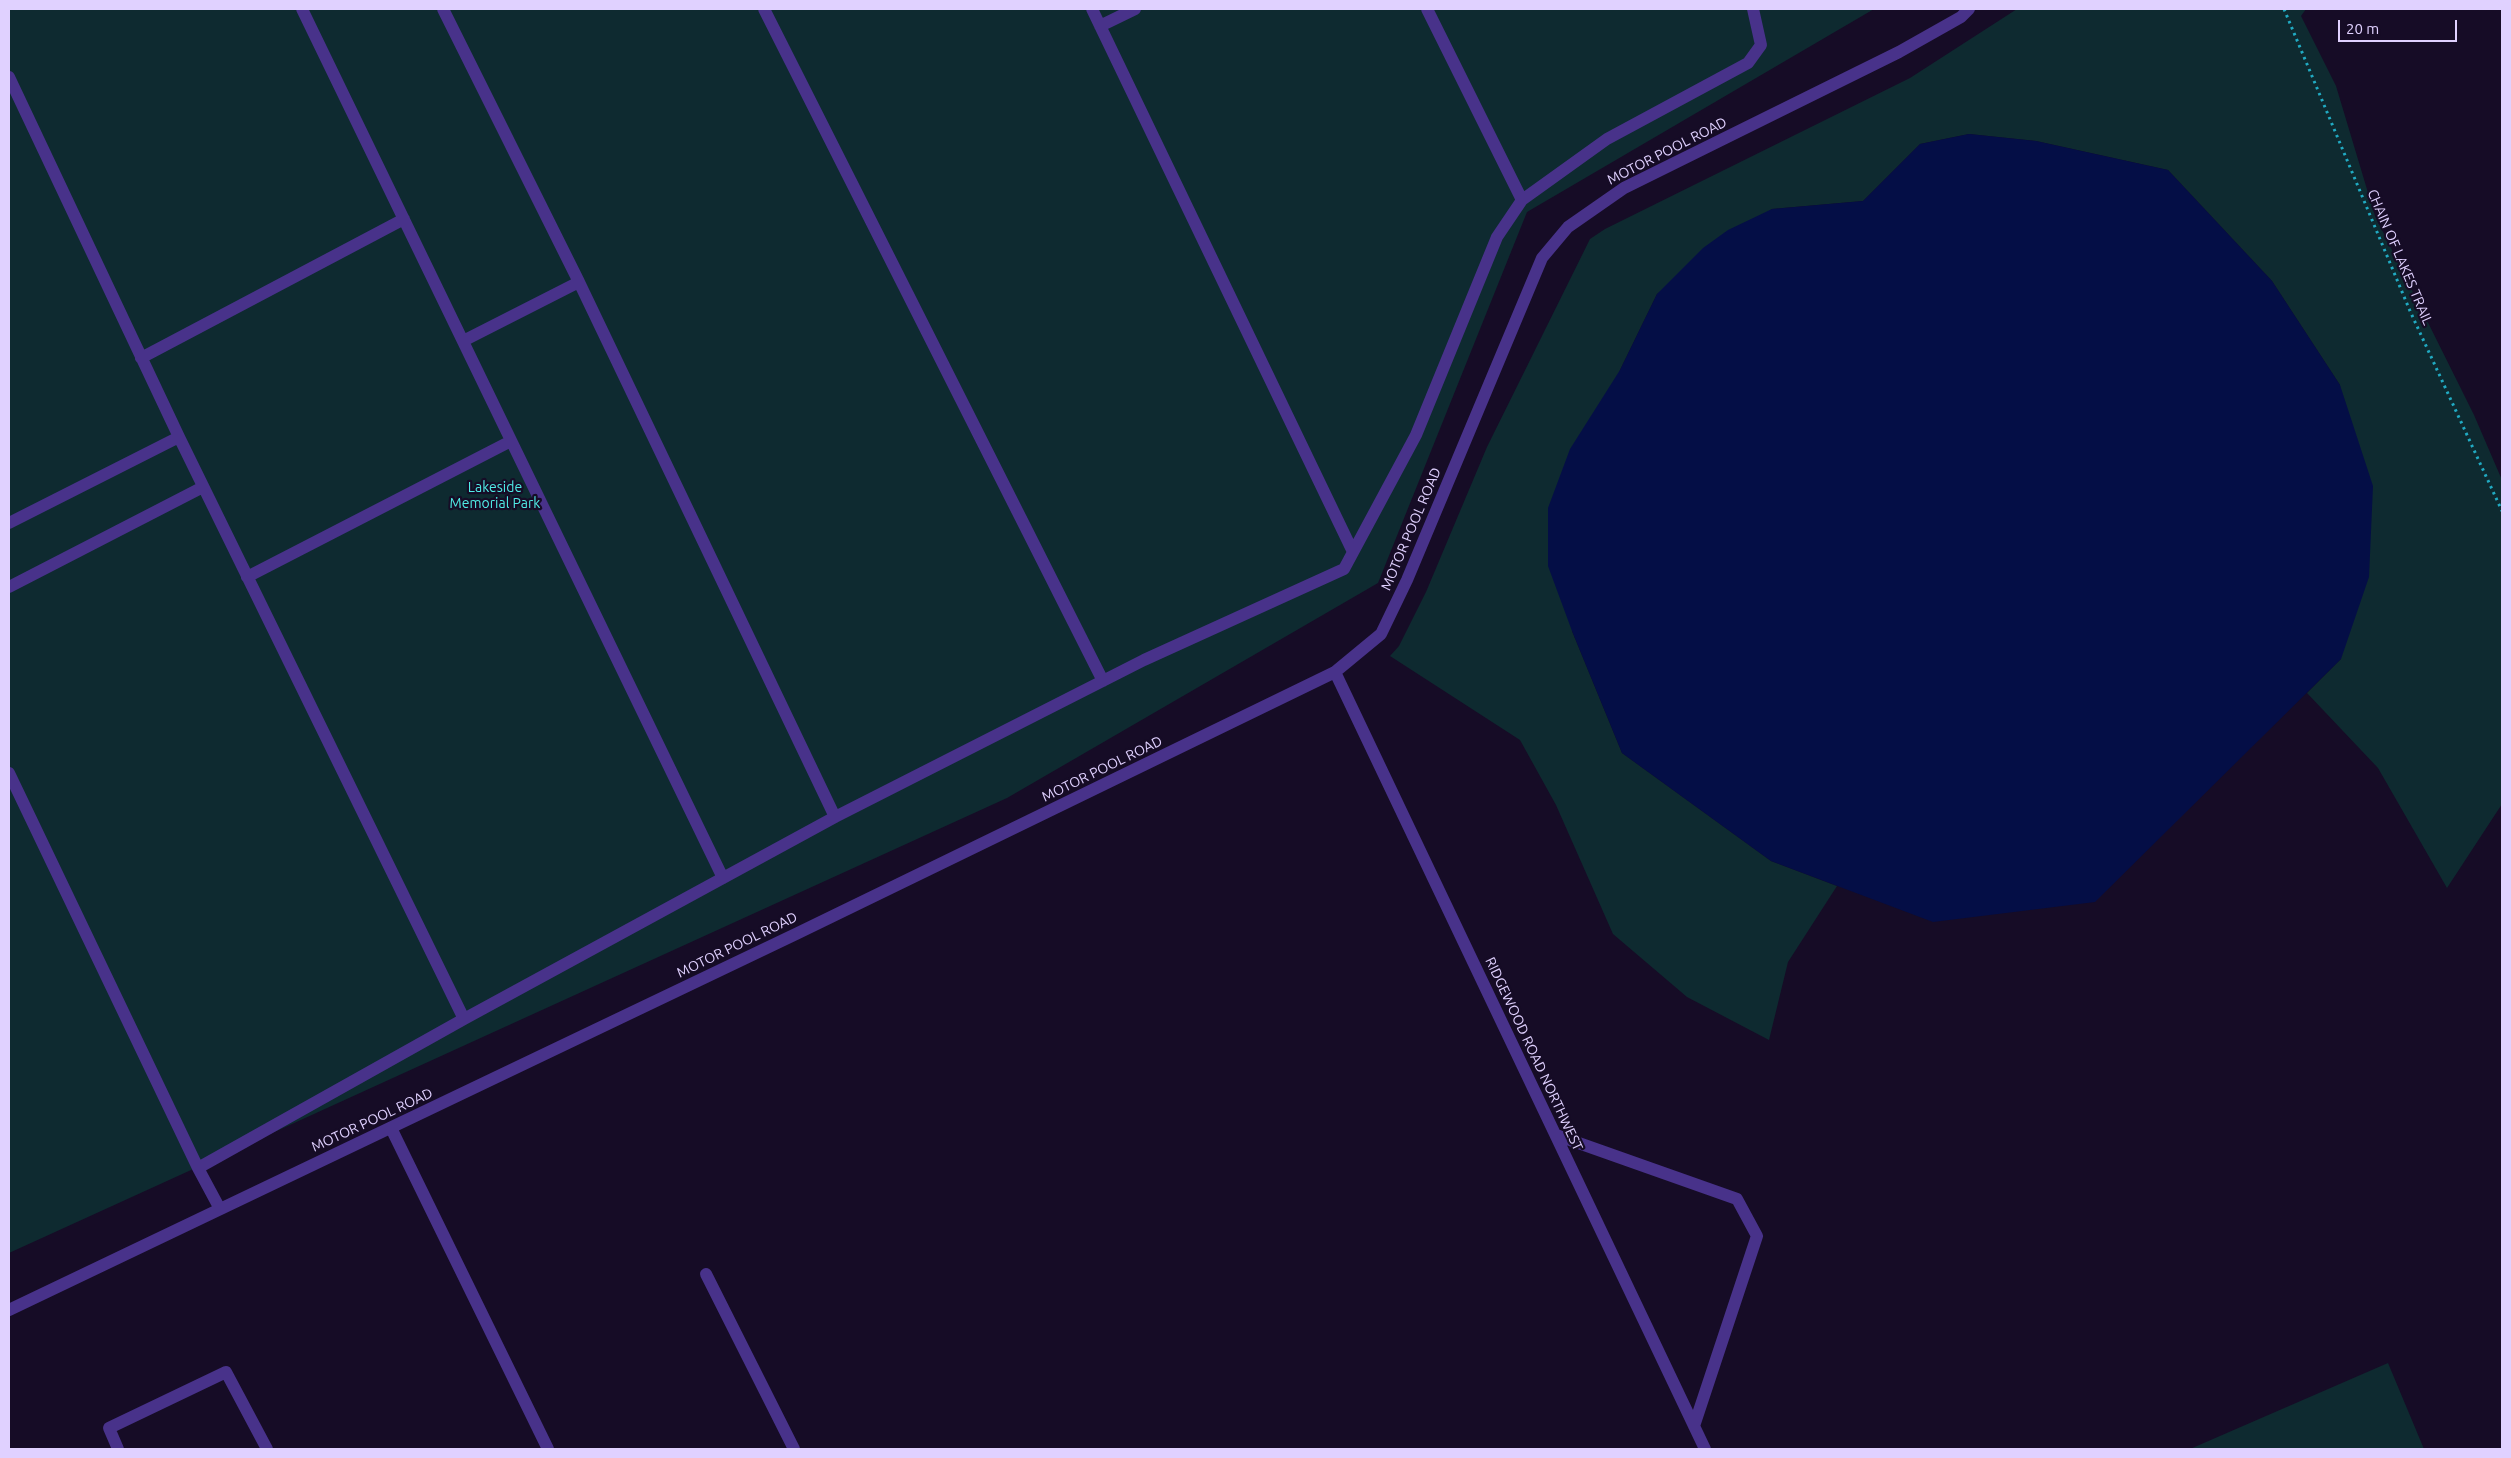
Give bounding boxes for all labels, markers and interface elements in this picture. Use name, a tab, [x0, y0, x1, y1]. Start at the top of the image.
scale bar	[2341, 10, 2460, 42]
text: 20 m	[2346, 20, 2379, 37]
street label: MOTOR POOL ROAD	[1604, 114, 1730, 188]
street label: CHAIN OF LAKES TRAIL	[2364, 187, 2436, 327]
street label: MOTOR POOL ROAD	[1377, 465, 1445, 593]
park label: Lakeside Memorial Park	[450, 479, 540, 512]
street label: MOTOR POOL ROAD	[1039, 733, 1165, 805]
street label: MOTOR POOL ROAD	[674, 909, 800, 981]
street label: RIDGEWOOD ROAD NORTHWEST	[1482, 955, 1586, 1153]
street label: MOTOR POOL ROAD	[309, 1084, 435, 1156]

